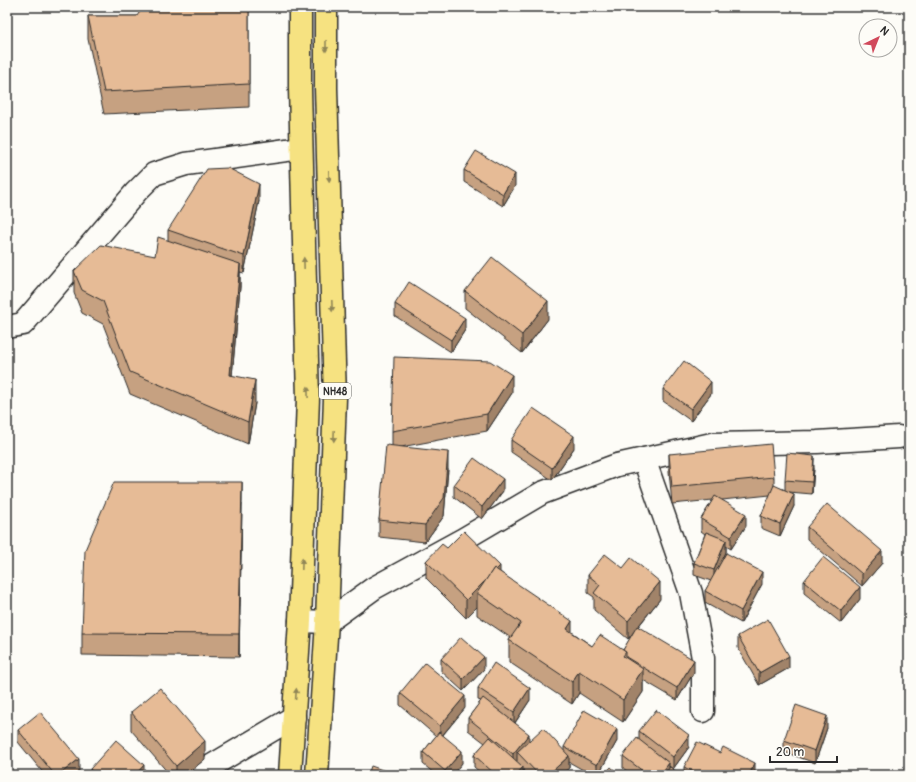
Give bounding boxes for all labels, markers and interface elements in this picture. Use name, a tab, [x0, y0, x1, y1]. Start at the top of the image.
north arrow	[858, 18, 898, 58]
text: N	[877, 24, 892, 39]
one-way arrow	[323, 40, 329, 53]
one-way arrow	[326, 170, 332, 183]
one-way arrow	[301, 257, 308, 269]
one-way arrow	[329, 300, 336, 312]
road number: NH48	[319, 383, 351, 399]
one-way arrow	[305, 385, 311, 398]
one-way arrow	[330, 430, 337, 442]
one-way arrow	[299, 557, 305, 570]
one-way arrow	[292, 688, 299, 700]
scale bar	[770, 738, 837, 764]
text: 20 m	[776, 745, 805, 760]

